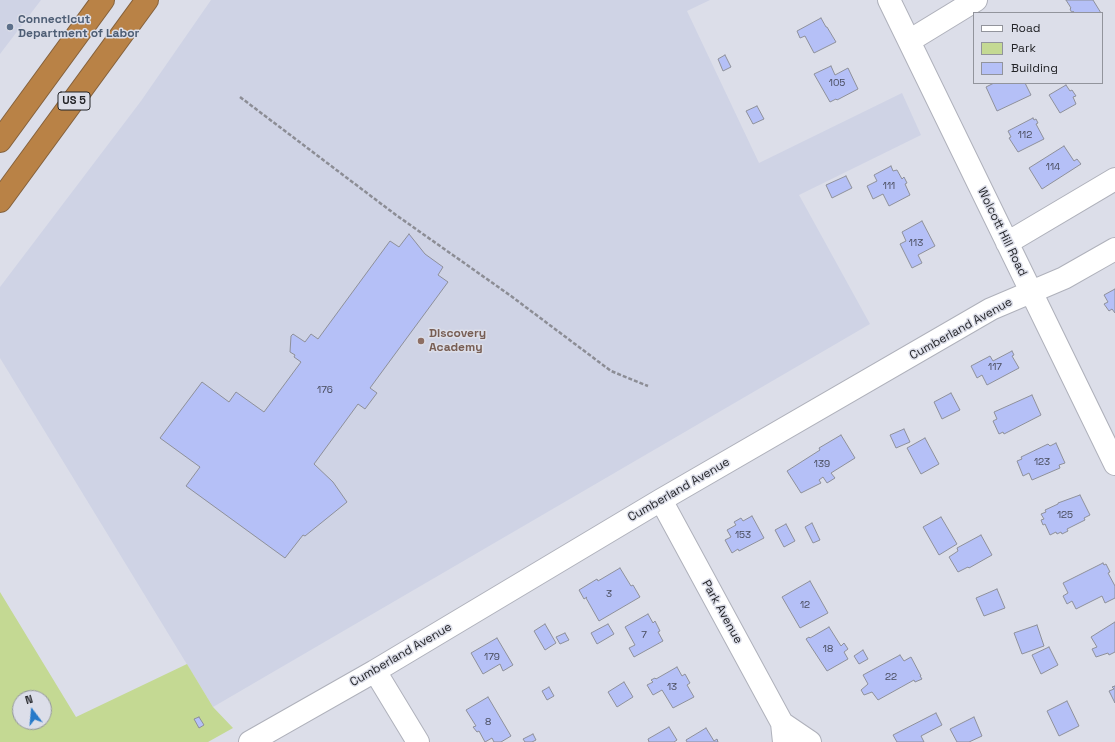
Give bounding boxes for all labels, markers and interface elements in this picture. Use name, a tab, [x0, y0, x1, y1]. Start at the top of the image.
legend	[973, 12, 1103, 84]
place label: Connecticut Department of Labor	[18, 13, 139, 41]
text: Road	[1011, 20, 1040, 36]
marker: Connecticut Department of Labor	[5, 22, 15, 32]
text: Park	[1011, 40, 1036, 56]
text: Building	[1011, 60, 1058, 76]
house number: 105	[829, 77, 845, 89]
road number: US 5	[58, 92, 90, 110]
house number: 112	[1018, 129, 1032, 141]
house number: 114	[1046, 161, 1060, 173]
house number: 111	[883, 180, 895, 192]
street label: Wolcott Hill Road	[974, 185, 1030, 279]
house number: 113	[909, 237, 923, 249]
street label: Cumberland Avenue	[907, 295, 1015, 363]
place label: Discovery Academy	[429, 327, 486, 355]
marker: Discovery Academy	[416, 336, 426, 346]
house number: 117	[988, 361, 1002, 373]
house number: 176	[317, 384, 333, 396]
street label: Cumberland Avenue	[626, 455, 732, 525]
house number: 123	[1034, 456, 1050, 468]
house number: 139	[814, 458, 830, 470]
house number: 125	[1057, 509, 1073, 521]
house number: 153	[735, 529, 751, 541]
street label: Park Avenue	[699, 578, 745, 646]
house number: 3	[606, 588, 612, 600]
house number: 12	[800, 599, 810, 611]
street label: Cumberland Avenue	[348, 620, 454, 690]
house number: 7	[641, 629, 647, 641]
house number: 18	[823, 643, 833, 655]
house number: 179	[484, 651, 500, 663]
house number: 22	[885, 671, 897, 683]
house number: 13	[667, 681, 677, 693]
north arrow	[12, 690, 52, 730]
text: N	[23, 692, 34, 707]
house number: 8	[485, 716, 491, 728]

